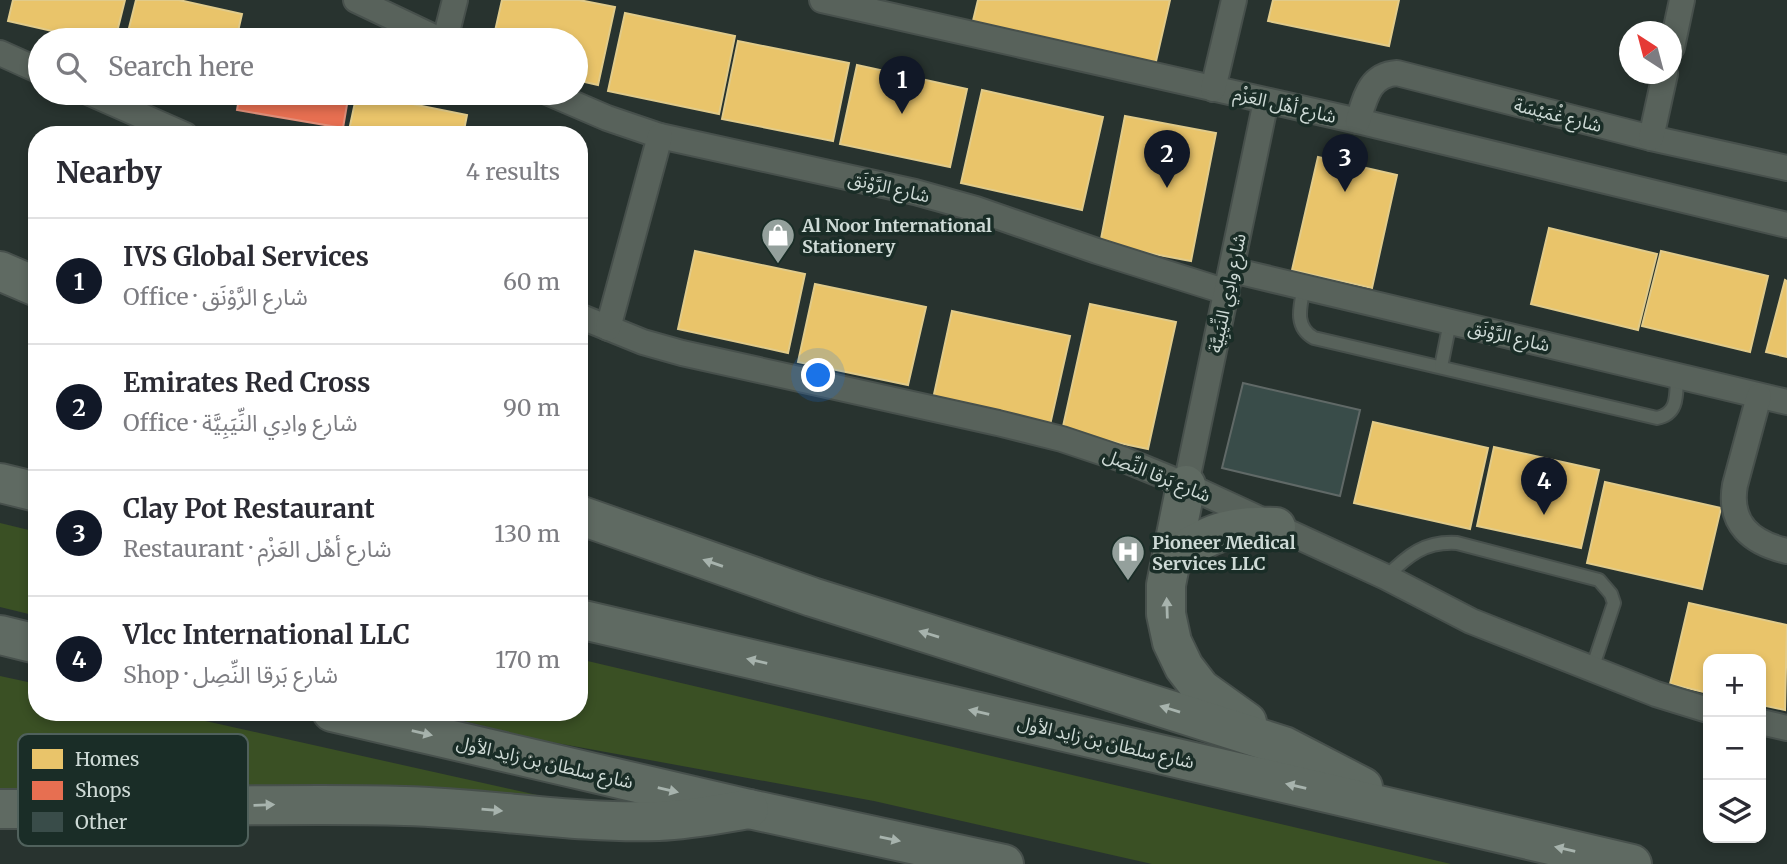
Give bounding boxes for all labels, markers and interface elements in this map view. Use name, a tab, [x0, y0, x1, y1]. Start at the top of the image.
north arrow	[1619, 21, 1682, 84]
search box	[28, 28, 588, 105]
icon: search	[52, 48, 90, 86]
text: Search here	[108, 50, 254, 83]
pin: 1	[879, 56, 925, 114]
street label: شارع أهْل العَزْم	[1231, 82, 1339, 131]
street label: شارع غْمَيْسَة	[1511, 93, 1604, 140]
pin: 2	[1144, 130, 1190, 188]
pin: 3	[1322, 134, 1368, 192]
text: Nearby	[56, 153, 162, 191]
text: 4 results	[466, 157, 560, 186]
street label: شارع الرَّوْنَق	[845, 166, 932, 210]
place label: Al Noor International Stationery	[801, 214, 992, 258]
shop icon: Al Noor International Stationery	[759, 216, 797, 265]
street label: شارع وادِي النِّيَبِيَّة	[1202, 231, 1254, 356]
text: IVS Global Services	[123, 240, 369, 273]
text: 1	[74, 267, 84, 296]
text: 60 m	[503, 267, 560, 296]
text: Office · شارع الرَّوْنَق	[123, 282, 308, 311]
street label: شارع الرَّوْنَق	[1465, 315, 1552, 359]
your location	[801, 358, 835, 392]
text: Emirates Red Cross	[123, 366, 370, 399]
text: 2	[72, 393, 86, 422]
text: 90 m	[503, 393, 560, 422]
text: Office · شارع وادِي النِّيَبِيَّة	[123, 408, 357, 437]
street label: شارع بَرقا النِّصِل	[1099, 442, 1214, 510]
pin: 4	[1521, 457, 1567, 515]
text: Clay Pot Restaurant	[123, 492, 375, 525]
text: 3	[72, 519, 86, 548]
text: 130 m	[494, 519, 560, 548]
place label: Pioneer Medical Services LLC	[1152, 531, 1296, 575]
hospital icon: Pioneer Medical Services LLC	[1109, 533, 1147, 582]
text: Restaurant · شارع أهْل العَزْم	[123, 534, 391, 563]
one-way arrow	[703, 557, 724, 568]
one-way arrow	[1161, 597, 1172, 619]
text: Vlcc International LLC	[123, 618, 410, 651]
one-way arrow	[919, 628, 940, 639]
text: 4	[72, 645, 86, 674]
text: 170 m	[495, 645, 560, 674]
map controls	[1703, 654, 1766, 843]
button: +	[1703, 654, 1766, 717]
one-way arrow	[746, 655, 768, 666]
text: Shop · شارع بَرقا النِّصِل	[123, 660, 338, 689]
one-way arrow	[1159, 704, 1180, 714]
one-way arrow	[968, 706, 990, 717]
street label: شارع سلطان بن زايد الأول	[1015, 710, 1197, 776]
button: −	[1703, 717, 1766, 780]
one-way arrow	[411, 728, 433, 739]
street label: شارع سلطان بن زايد الأول	[454, 730, 636, 796]
legend	[18, 734, 248, 846]
text: Homes	[75, 747, 139, 771]
text: Shops	[75, 778, 131, 802]
one-way arrow	[1285, 780, 1307, 791]
button: layers	[1703, 780, 1766, 843]
one-way arrow	[657, 785, 679, 796]
one-way arrow	[253, 799, 275, 811]
one-way arrow	[481, 805, 503, 816]
text: Other	[75, 810, 128, 834]
one-way arrow	[879, 834, 901, 845]
one-way arrow	[1554, 843, 1576, 854]

